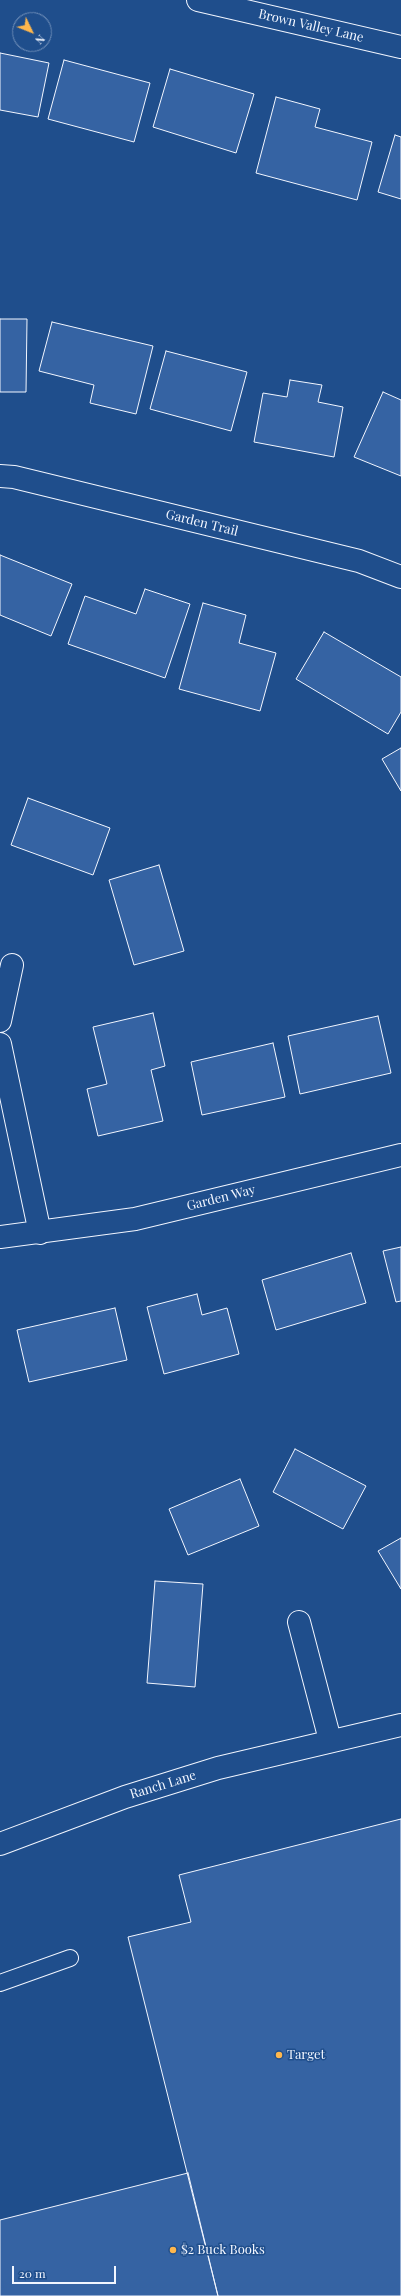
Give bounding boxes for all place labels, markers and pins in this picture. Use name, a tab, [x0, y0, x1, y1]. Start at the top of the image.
place label: Target	[287, 2047, 325, 2063]
marker: Target	[274, 2050, 284, 2060]
place label: $2 Buck Books	[181, 2242, 265, 2258]
marker: $2 Buck Books	[168, 2245, 178, 2255]

